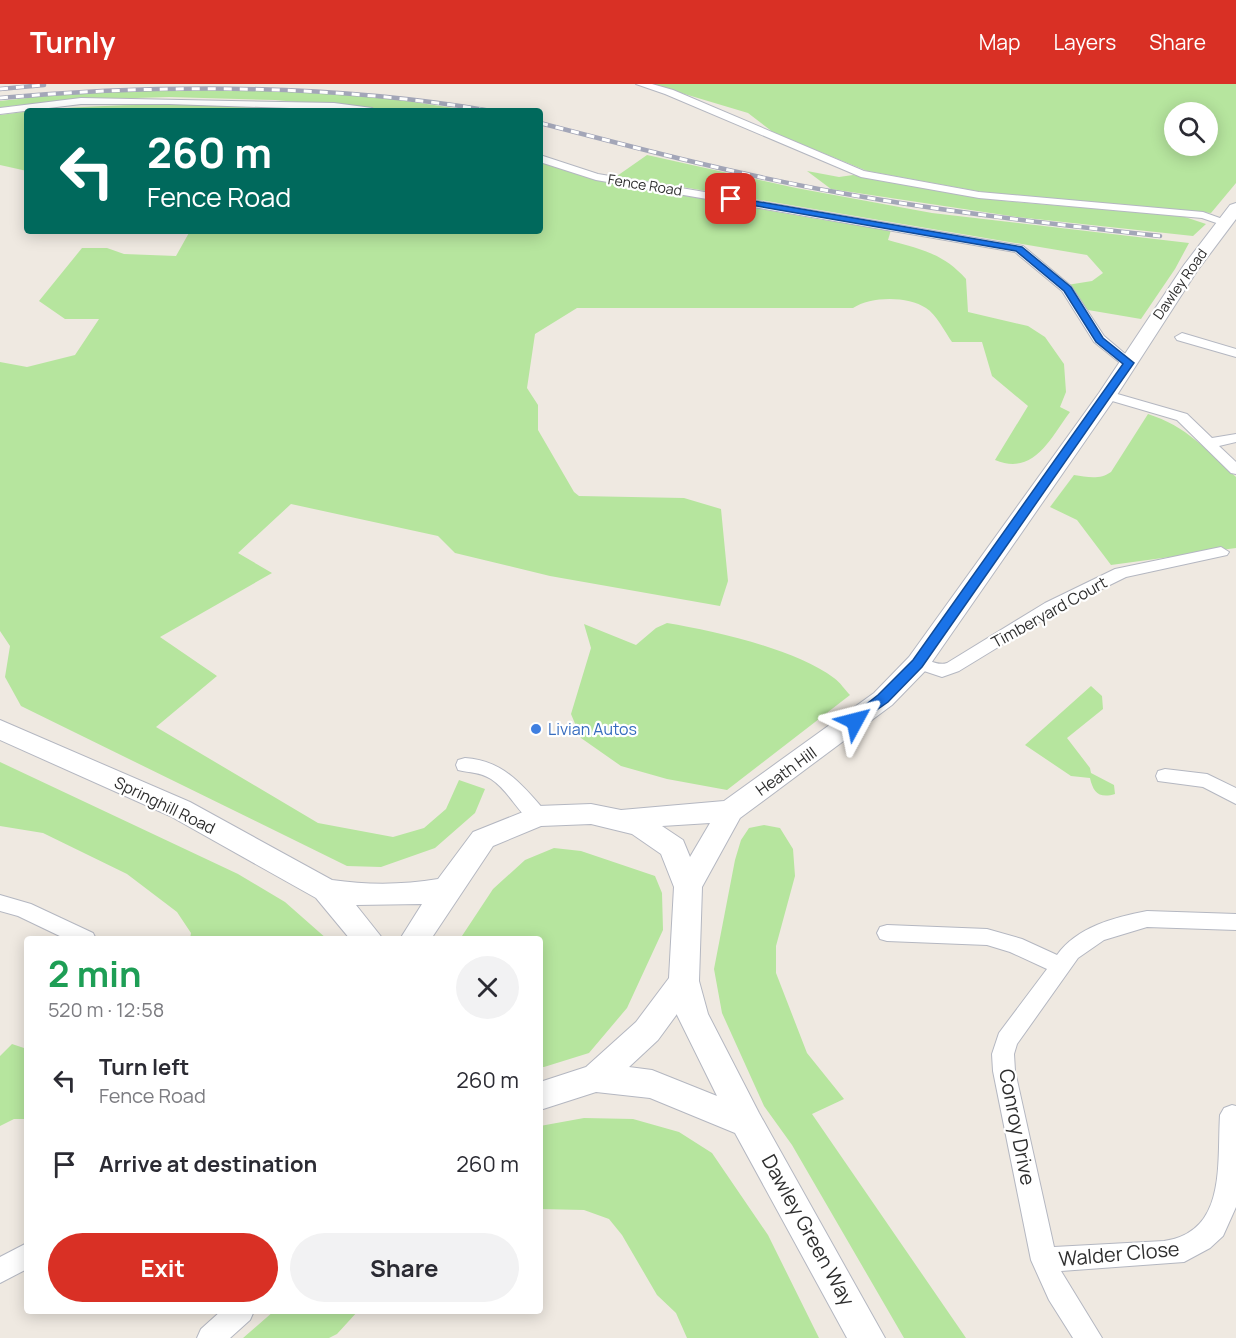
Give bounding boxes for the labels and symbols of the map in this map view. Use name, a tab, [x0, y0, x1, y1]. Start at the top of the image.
street label: Fence Road	[607, 169, 684, 200]
pin	[705, 173, 756, 224]
street label: Dawley Road	[1148, 245, 1211, 323]
street label: Timberyard Court	[987, 571, 1111, 653]
position arrow	[823, 689, 887, 753]
place label: Livian Autos	[548, 718, 637, 740]
marker: Livian Autos	[529, 722, 543, 736]
street label: Heath Hill	[751, 741, 821, 801]
street label: Springhill Road	[111, 771, 219, 839]
street label: Conroy Drive	[993, 1067, 1042, 1187]
street label: Dawley Green Way	[756, 1149, 861, 1311]
street label: Walder Close	[1057, 1235, 1181, 1272]

